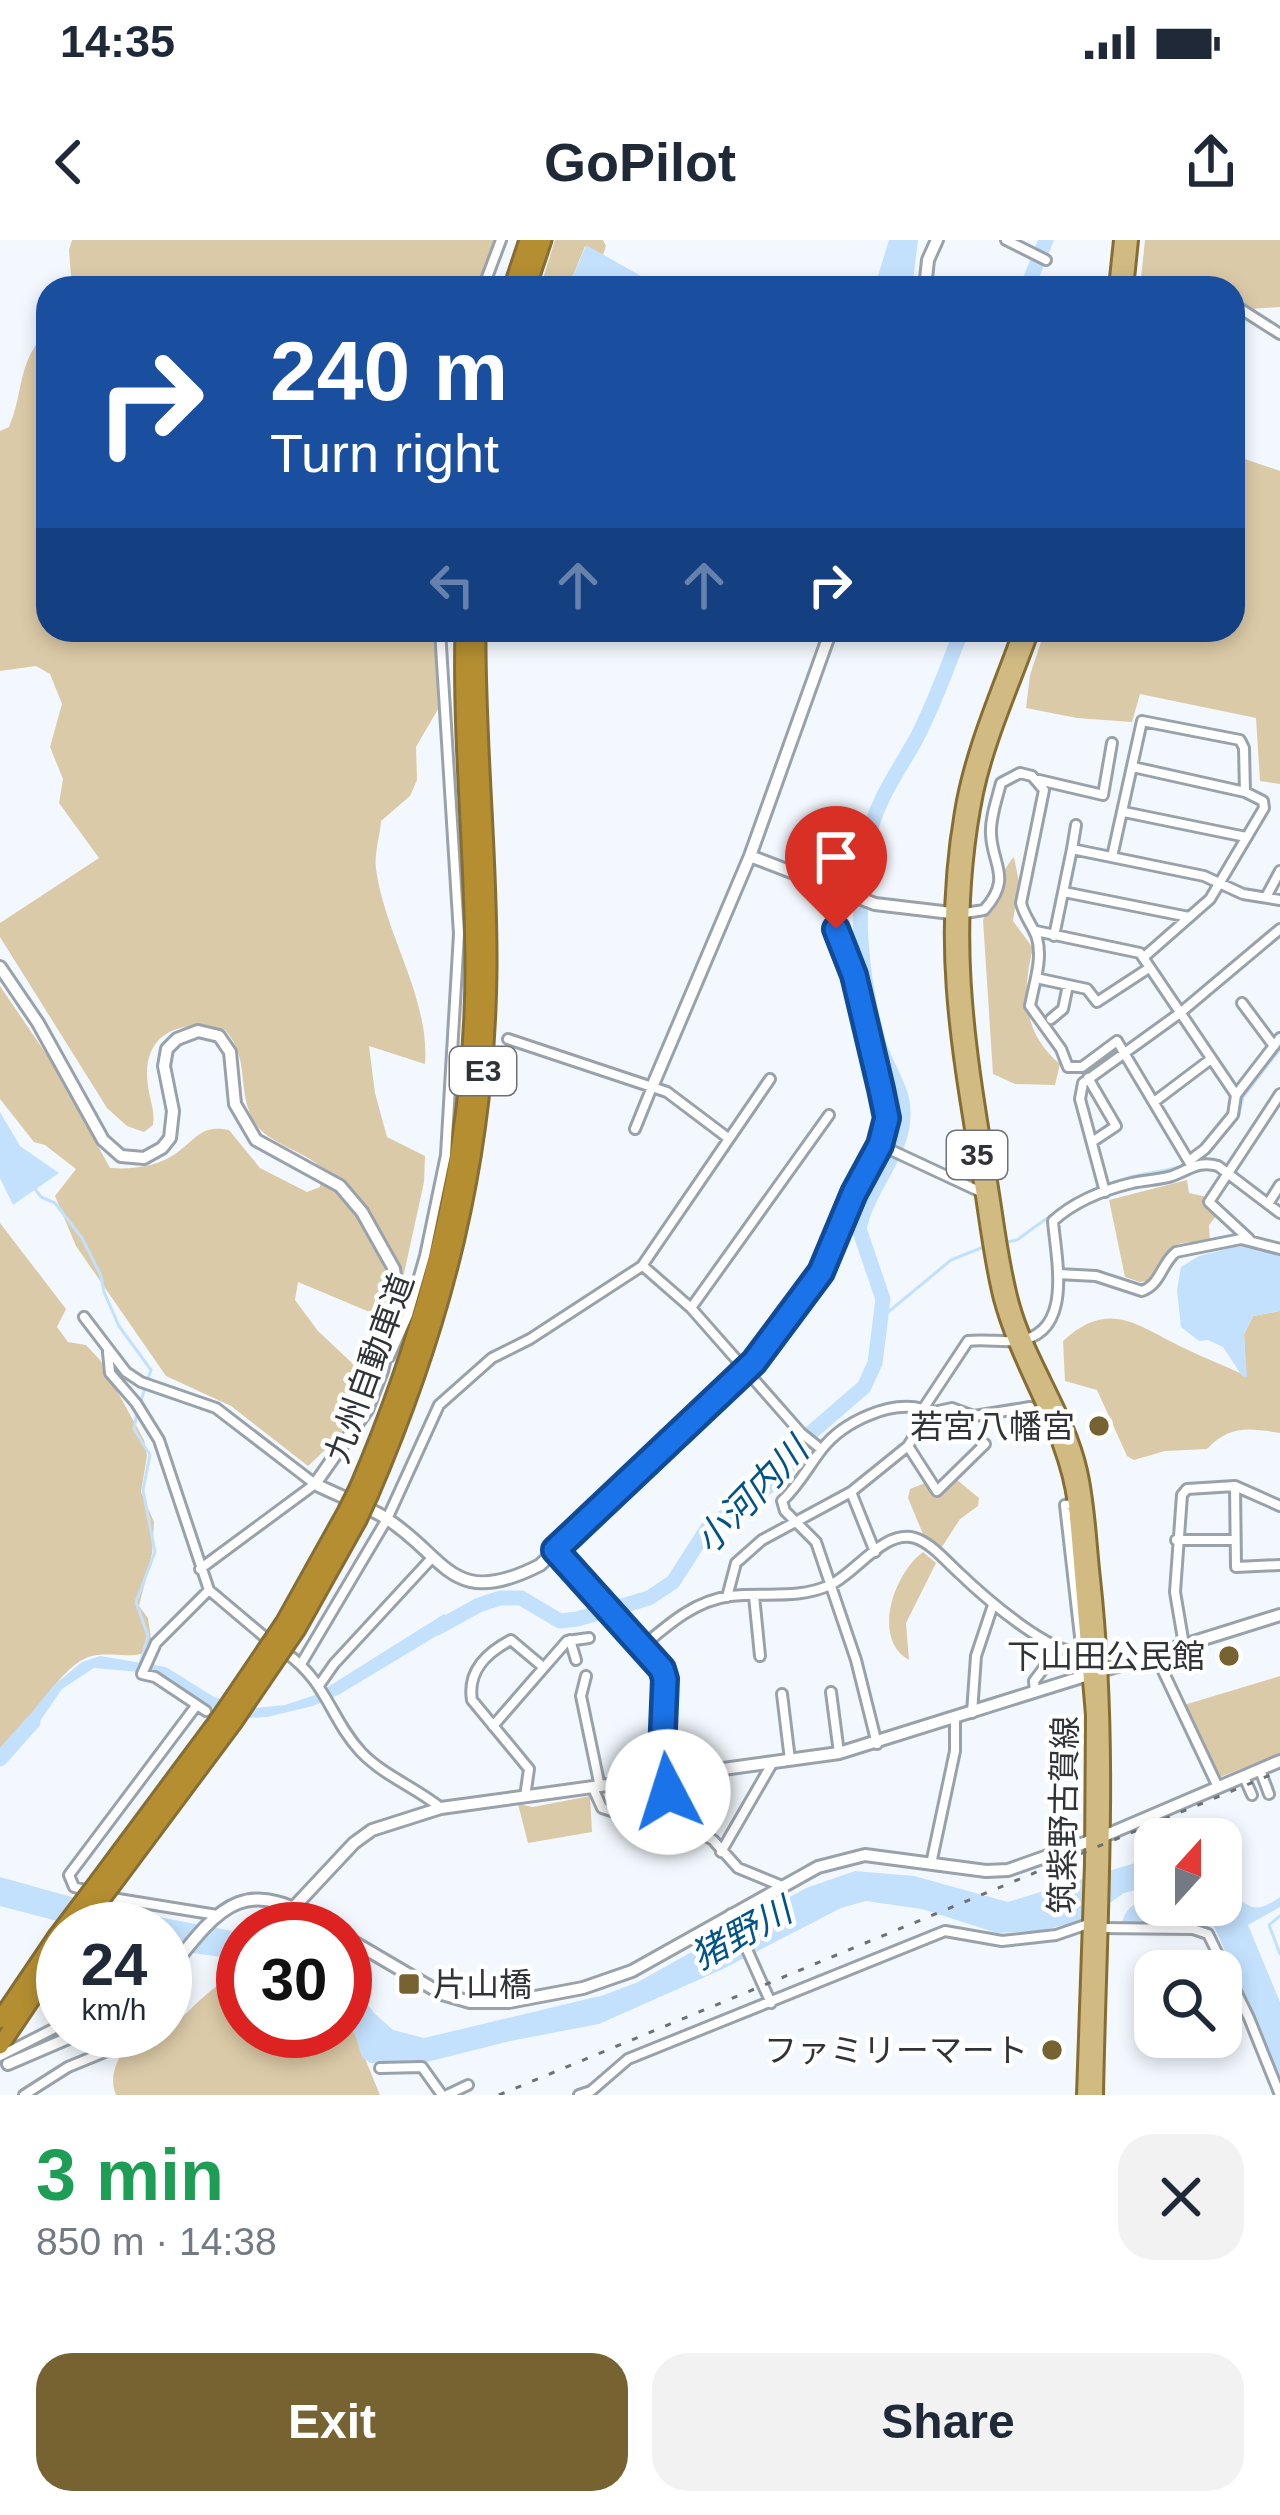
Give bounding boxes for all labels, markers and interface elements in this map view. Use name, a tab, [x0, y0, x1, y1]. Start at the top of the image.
text: 14:35	[60, 16, 175, 67]
icon: back	[36, 129, 102, 195]
icon: share	[1178, 129, 1244, 195]
text: GoPilot	[544, 132, 736, 192]
icon: right	[72, 324, 228, 480]
text: 240 m	[270, 324, 508, 418]
text: Turn right	[270, 423, 499, 483]
icon: left	[419, 552, 485, 618]
icon: ahead	[545, 552, 611, 618]
icon: ahead	[671, 552, 737, 618]
icon: right	[797, 552, 863, 618]
pin	[785, 806, 887, 929]
icon: arrive	[803, 824, 869, 890]
road number: E3	[450, 1047, 516, 1095]
road number: 35	[947, 1131, 1007, 1179]
street label: 九州自動車道	[318, 1269, 421, 1468]
place label: 若宮八幡宮	[910, 1408, 1075, 1445]
marker: 若宮八幡宮	[1086, 1413, 1112, 1439]
water label: 小河内川	[687, 1426, 819, 1561]
place label: 下山田公民館	[1007, 1638, 1205, 1675]
marker: 下山田公民館	[1216, 1643, 1242, 1669]
street label: 筑紫野古賀線	[1043, 1716, 1084, 1914]
position arrow	[605, 1729, 731, 1855]
north arrow	[1134, 1818, 1242, 1926]
map controls	[1134, 1818, 1242, 2058]
water label: 猪野川	[684, 1887, 802, 1978]
speed limit sign: 30	[216, 1902, 372, 2058]
text: 24	[81, 1931, 147, 1998]
button: search	[1134, 1950, 1242, 2058]
place label: 片山橋	[433, 1966, 532, 2003]
marker: 片山橋	[396, 1971, 422, 1997]
text: km/h	[81, 1993, 147, 2026]
place label: ファミリーマート	[764, 2032, 1028, 2069]
marker: ファミリーマート	[1039, 2037, 1065, 2063]
button: close	[1118, 2134, 1244, 2260]
text: 3 min	[36, 2135, 224, 2215]
text: 850 m · 14:38	[36, 2220, 277, 2263]
button: Exit	[36, 2353, 628, 2491]
button: Share	[652, 2353, 1244, 2491]

